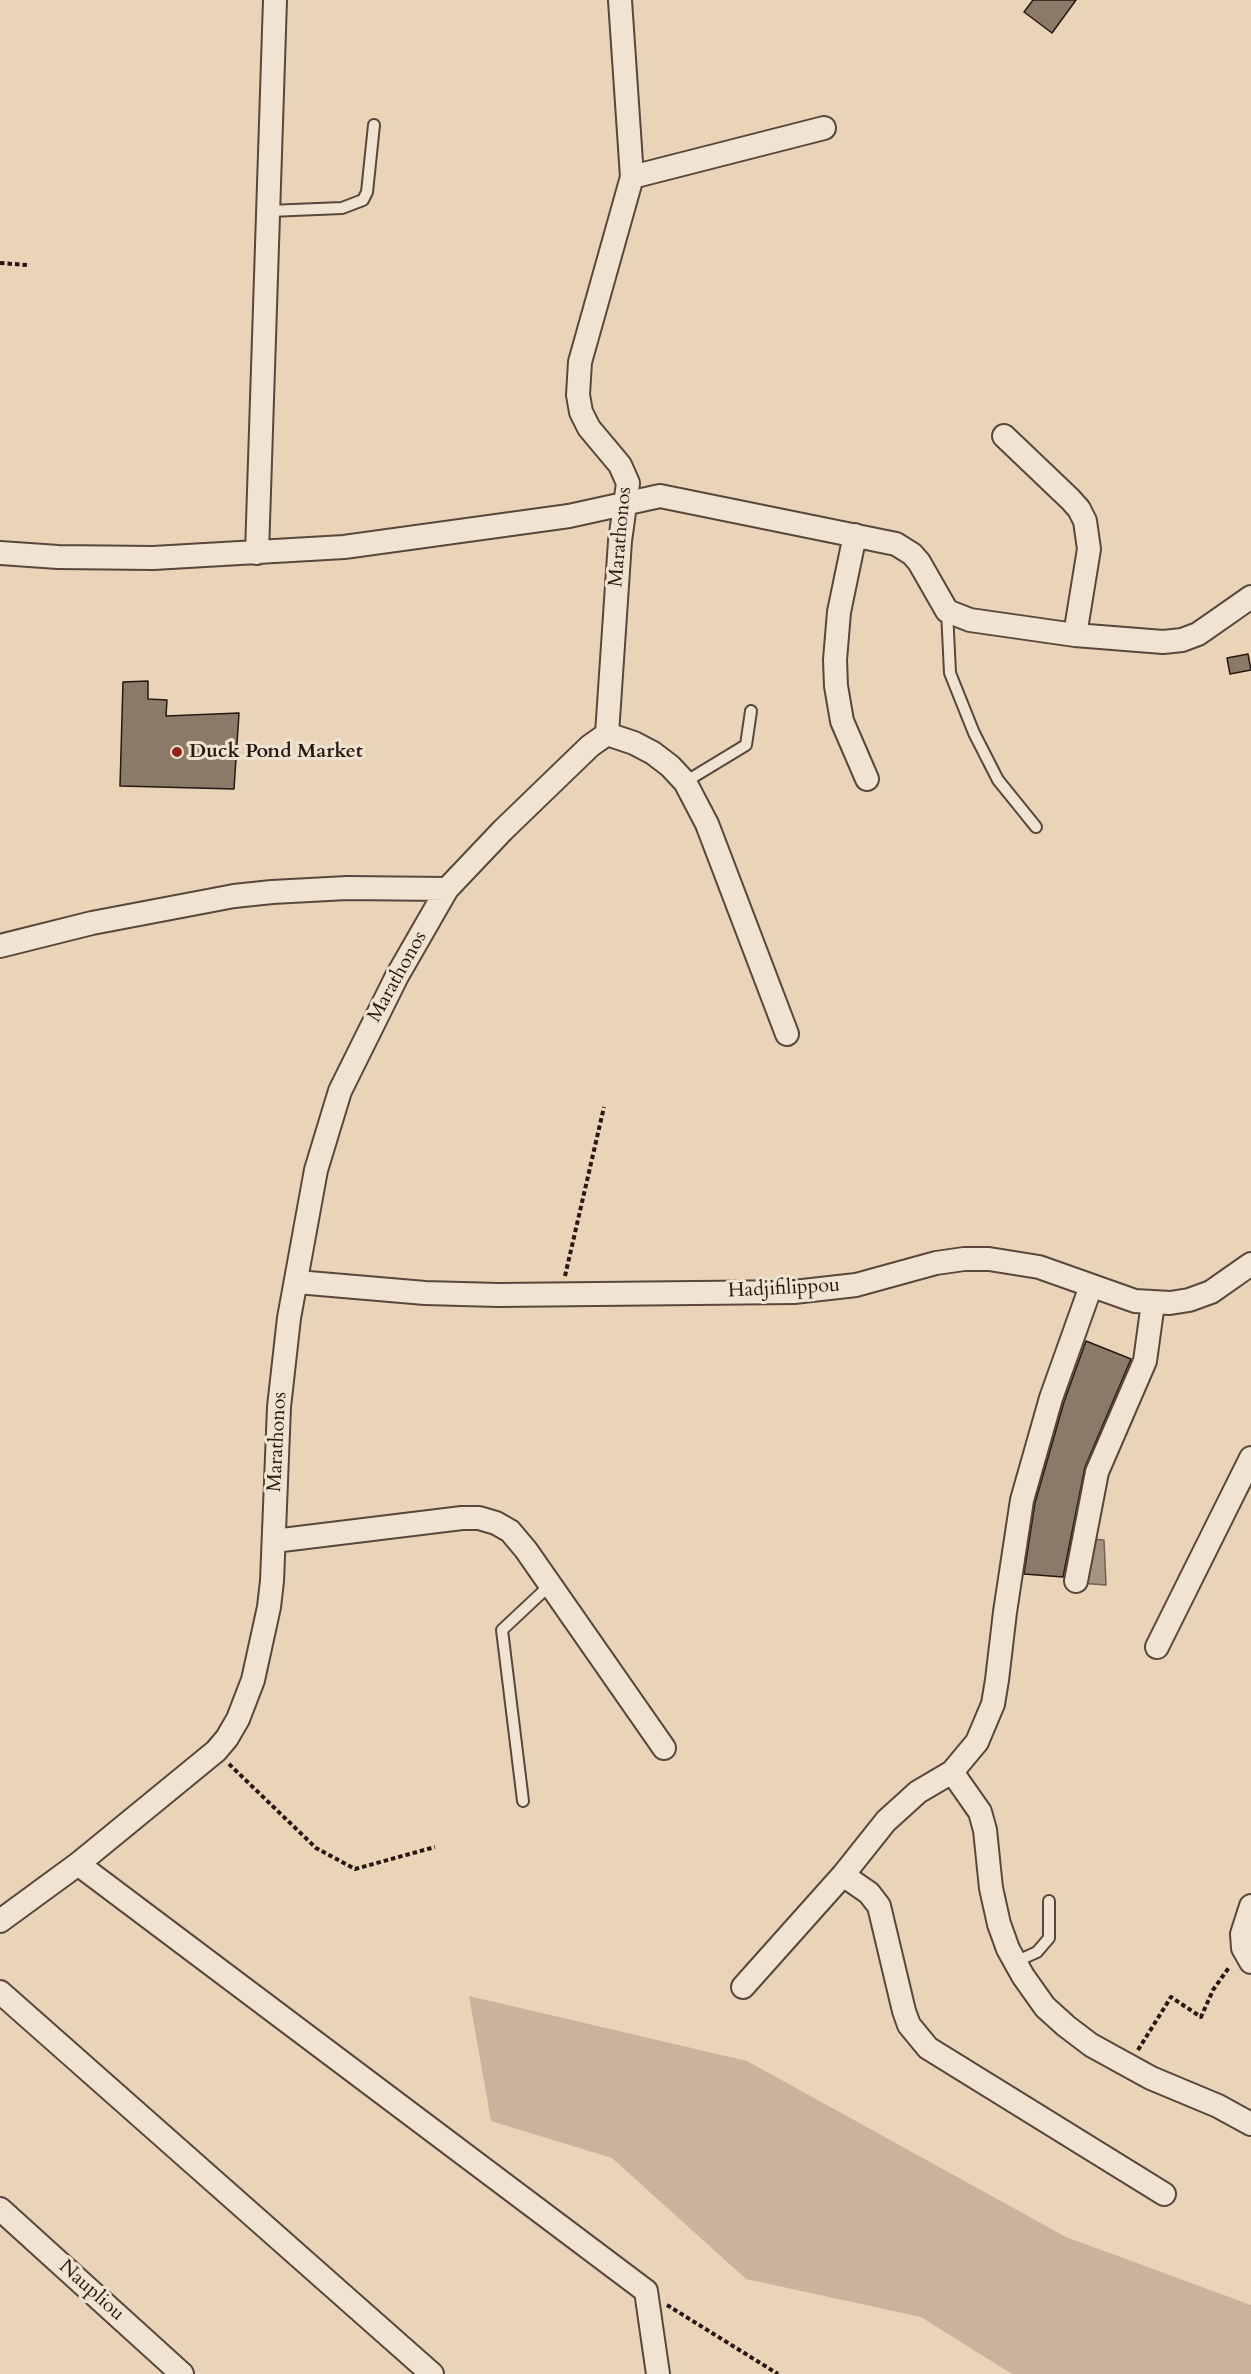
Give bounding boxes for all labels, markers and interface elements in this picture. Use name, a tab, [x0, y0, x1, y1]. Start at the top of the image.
street label: Marathonos	[605, 486, 637, 588]
place label: Duck Pond Market	[189, 740, 363, 764]
marker: Duck Pond Market	[170, 745, 184, 759]
street label: Marathonos	[363, 927, 433, 1027]
street label: Hadjifilippou	[727, 1274, 841, 1304]
street label: Marathonos	[263, 1391, 293, 1493]
street label: Naupliou	[53, 2255, 129, 2327]

